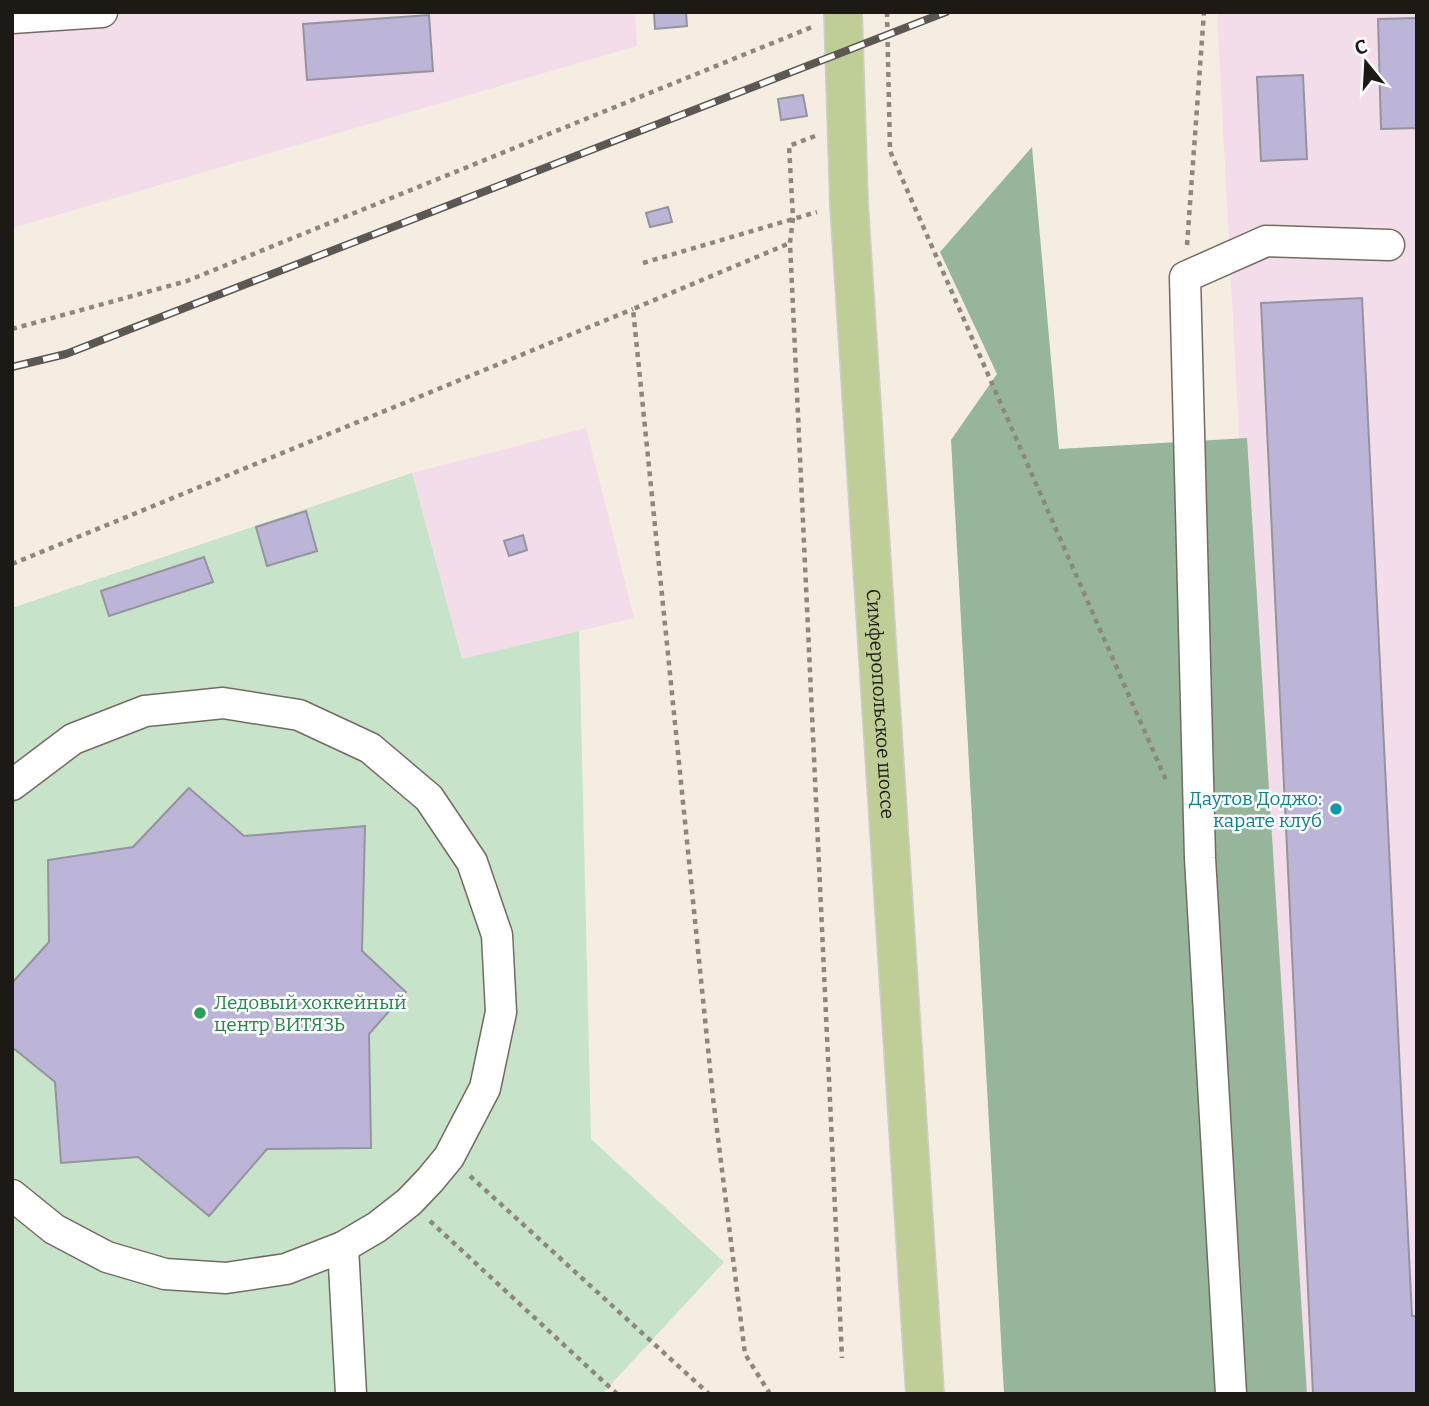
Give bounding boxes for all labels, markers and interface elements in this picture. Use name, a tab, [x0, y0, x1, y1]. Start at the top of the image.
north arrow	[1331, 28, 1401, 98]
text: С	[1352, 35, 1370, 60]
street label: Симферопольское шоссе	[862, 588, 900, 820]
place label: Даутов Доджо: карате клуб	[1189, 787, 1322, 832]
marker: Даутов Доджо: карате клуб	[1328, 801, 1344, 817]
place label: Ледовый хоккейный центр ВИТЯЗЬ	[214, 991, 407, 1036]
marker: Ледовый хоккейный центр ВИТЯЗЬ	[192, 1005, 208, 1021]

